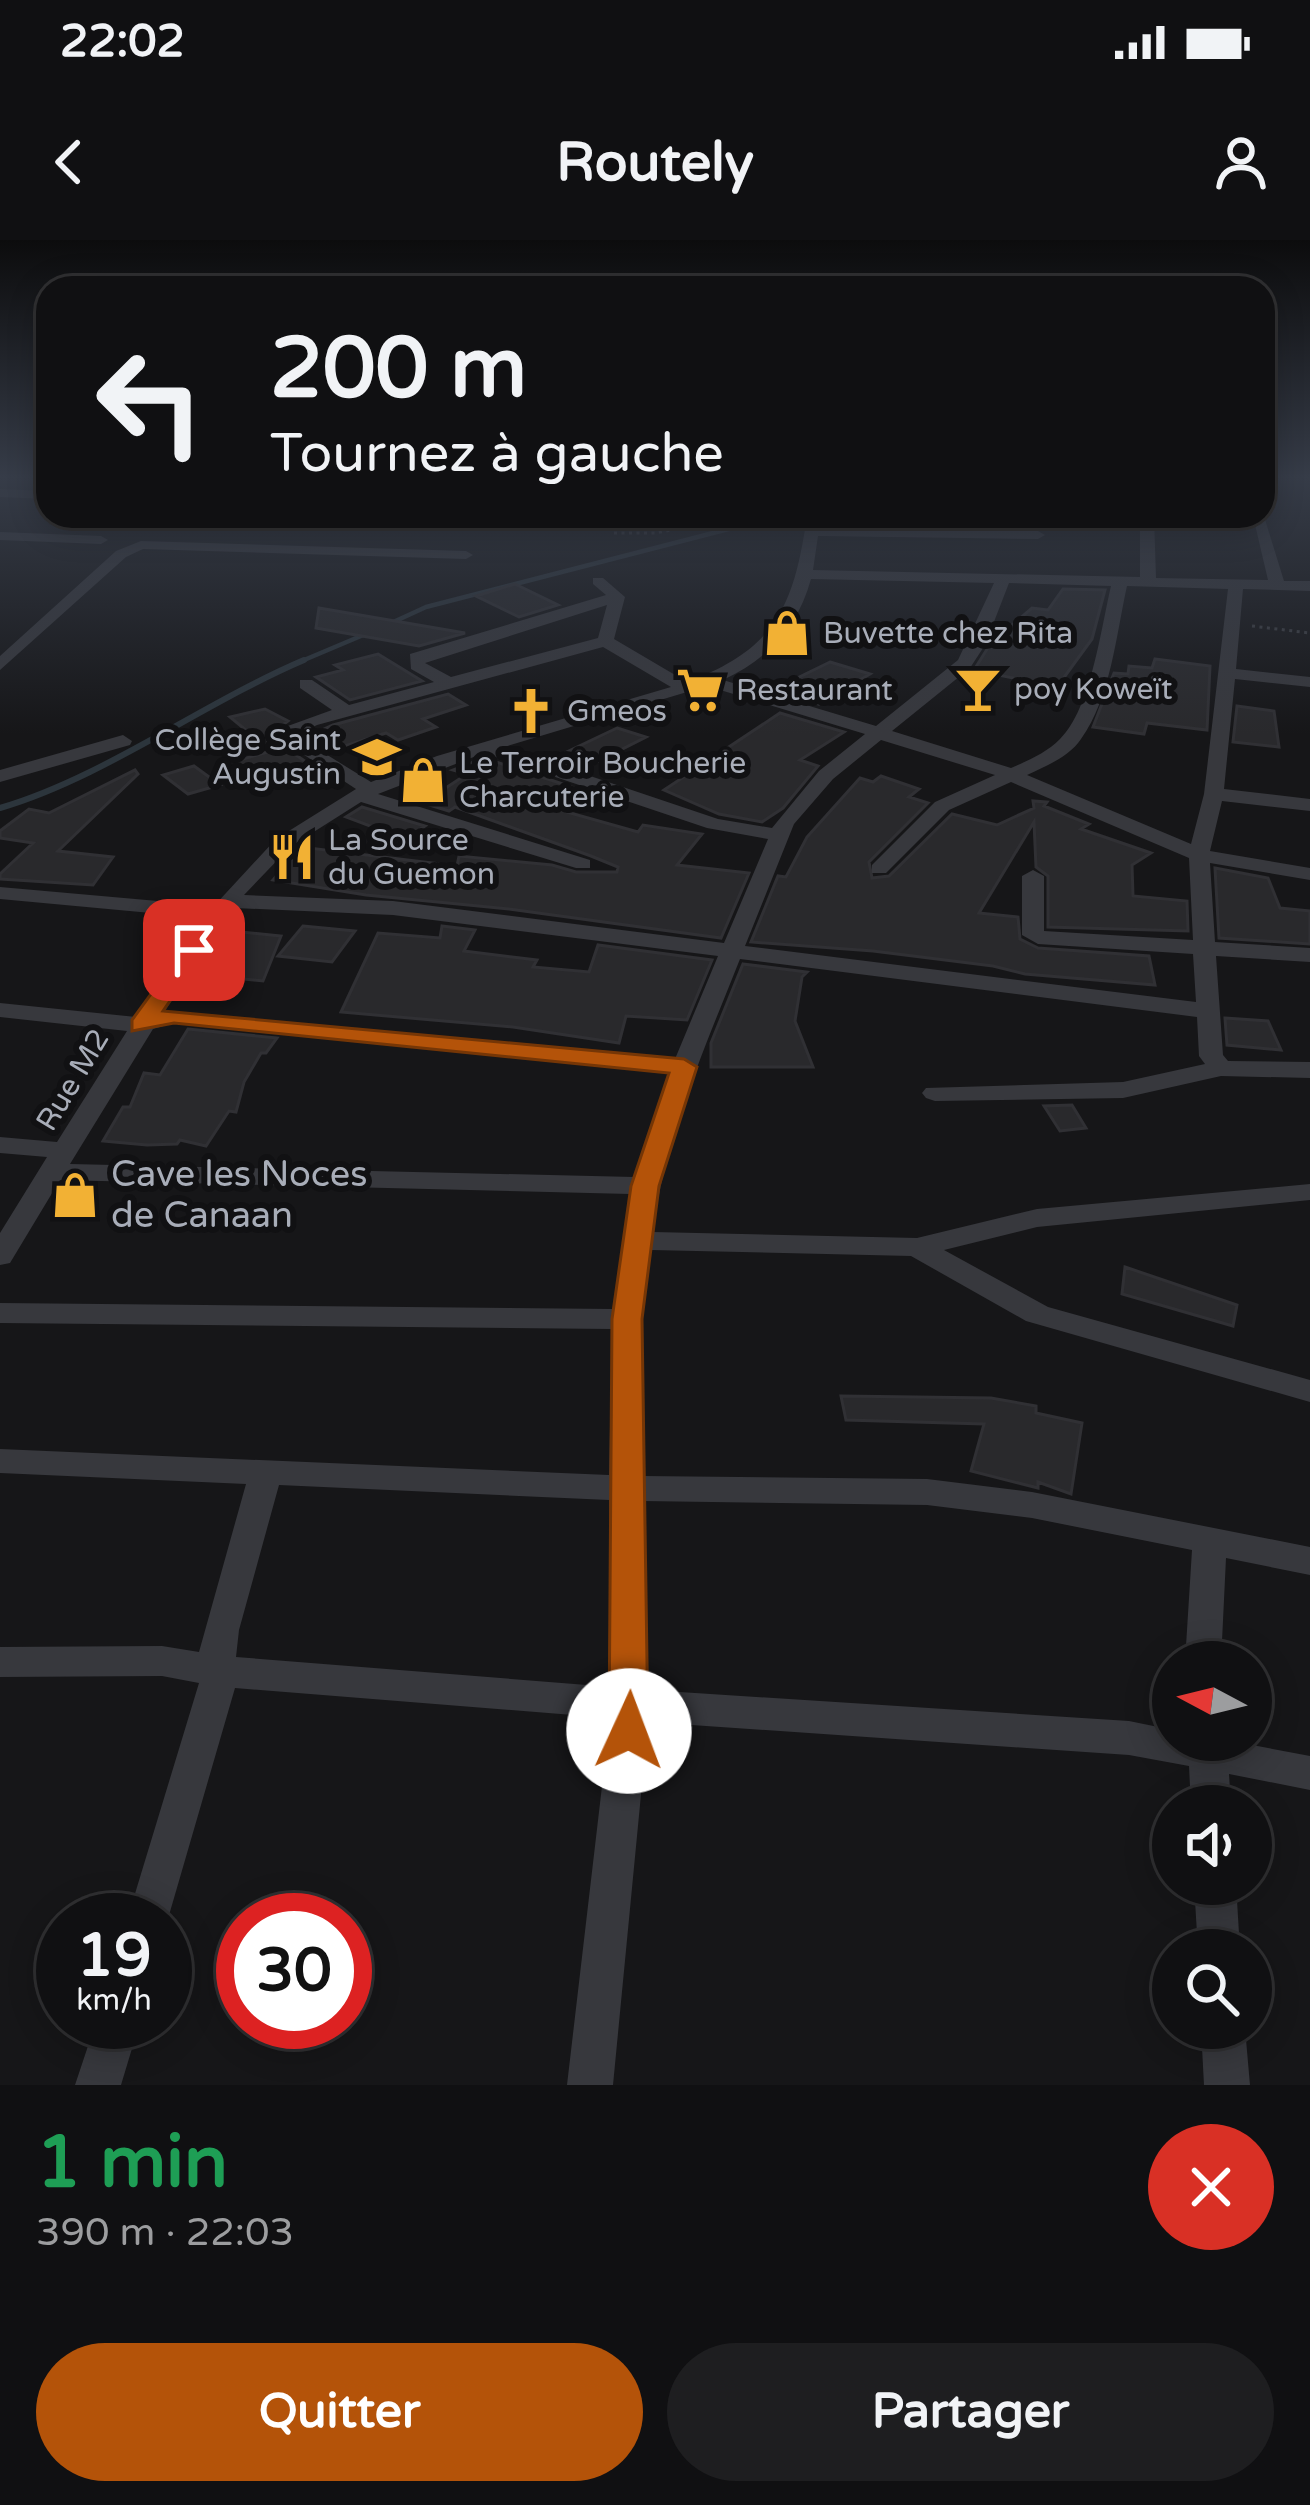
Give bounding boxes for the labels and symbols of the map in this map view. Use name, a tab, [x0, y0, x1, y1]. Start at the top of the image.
shop icon: Buvette chez Rita	[762, 608, 812, 658]
place label: Buvette chez Rita	[823, 615, 1073, 652]
bar icon: poy Koweït	[953, 664, 1003, 714]
supermarket icon: Restaurant	[675, 665, 725, 715]
place label: poy Koweït	[1014, 671, 1172, 708]
place label: Restaurant	[736, 672, 893, 709]
church icon: Gmeos	[506, 686, 556, 736]
place label: Gmeos	[567, 693, 667, 730]
place label: Collège Saint Augustin	[155, 722, 341, 793]
school or university icon: Collège Saint Augustin	[352, 732, 402, 782]
place label: Le Terroir Boucherie Charcuterie	[459, 745, 746, 816]
shop icon: Le Terroir Boucherie Charcuterie	[398, 755, 448, 805]
place label: La Source du Guemon	[328, 822, 495, 893]
restaurant icon: La Source du Guemon	[267, 832, 317, 882]
pin	[143, 899, 245, 1001]
street label: Rue M2	[28, 1022, 118, 1138]
place label: Cave les Noces de Canaan	[111, 1153, 367, 1237]
shop icon: Cave les Noces de Canaan	[50, 1170, 100, 1220]
north arrow	[1152, 1641, 1272, 1761]
position arrow	[566, 1668, 692, 1794]
speed limit sign: 30	[216, 1893, 372, 2049]

